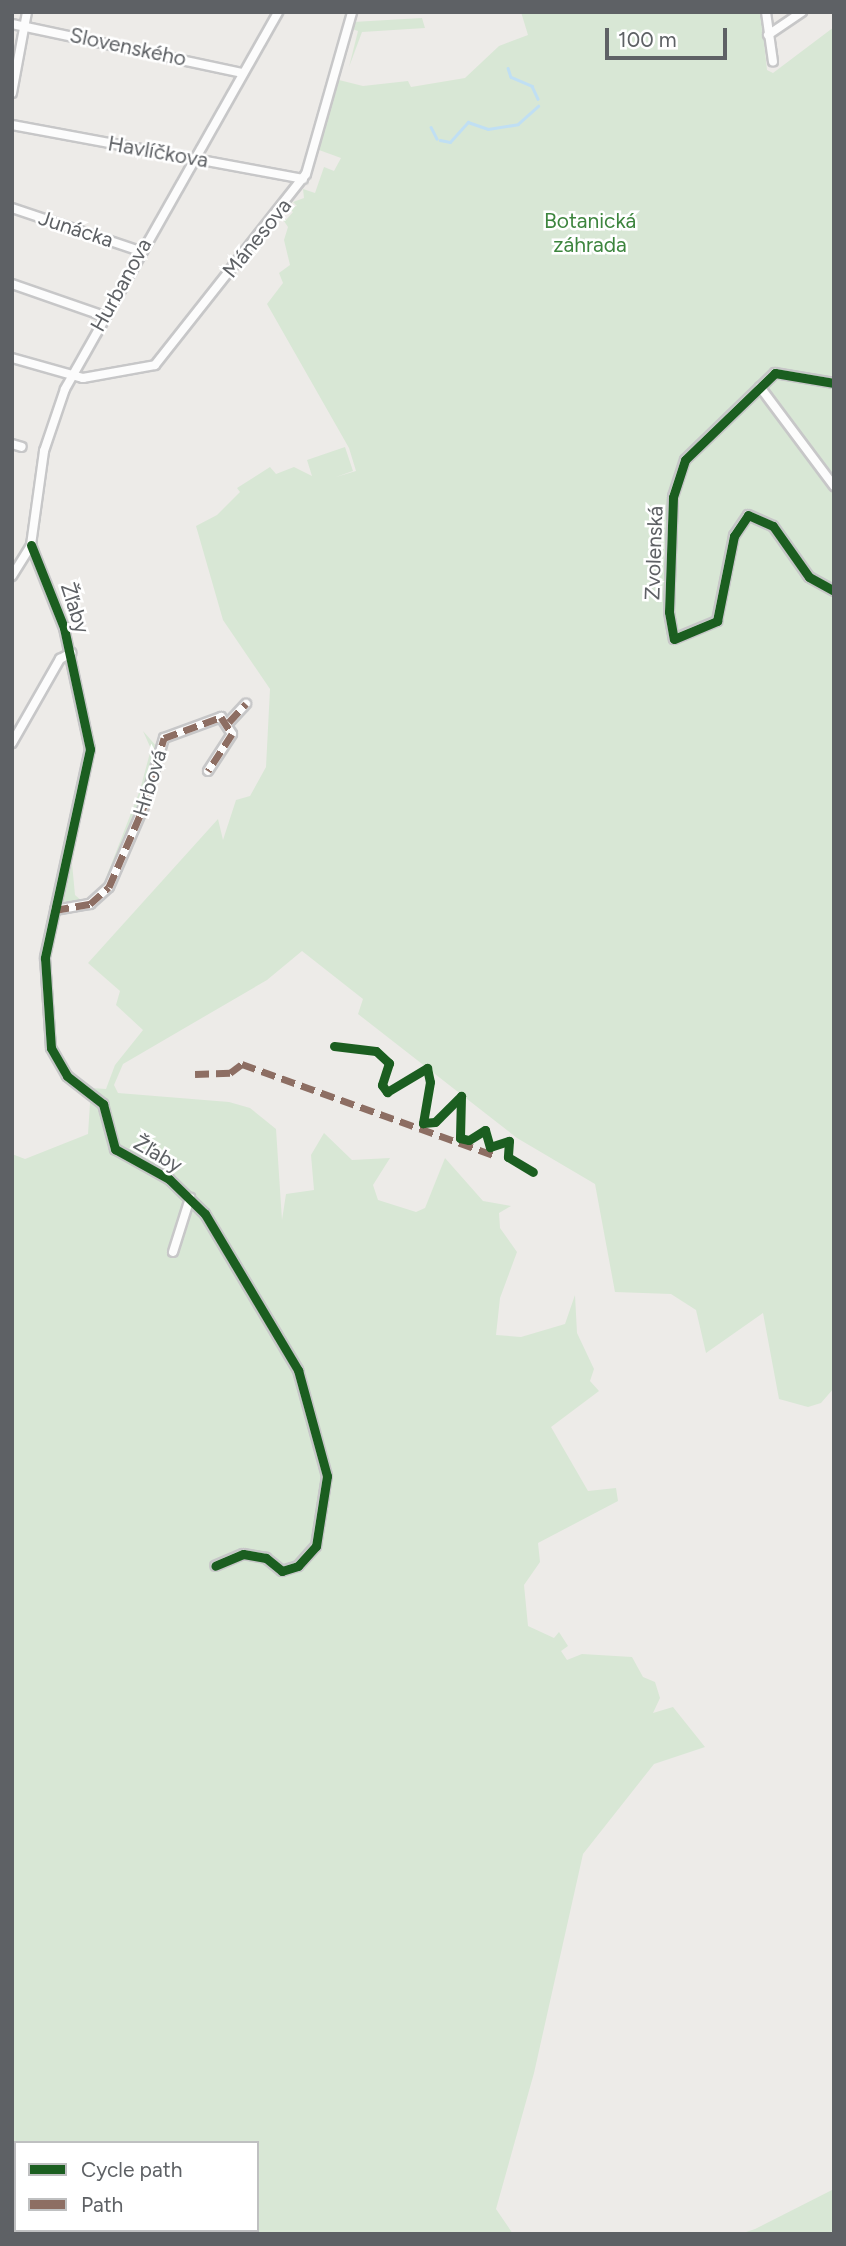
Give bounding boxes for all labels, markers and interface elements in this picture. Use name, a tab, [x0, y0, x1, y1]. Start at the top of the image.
scale bar	[608, 14, 730, 58]
street label: Slovenského	[67, 22, 189, 72]
text: 100 m	[618, 27, 677, 52]
street label: Havlíčkova	[106, 131, 210, 173]
street label: Mánesova	[217, 193, 297, 283]
street label: Junácka	[36, 205, 116, 253]
park label: Botanická záhrada	[544, 208, 636, 258]
street label: Hurbanova	[85, 234, 157, 336]
street label: Zvolenská	[640, 505, 668, 601]
street label: Žľaby	[55, 579, 95, 637]
street label: Hrbová	[128, 747, 172, 819]
street label: Žľaby	[129, 1130, 187, 1178]
legend	[14, 2141, 259, 2232]
text: Cycle path	[81, 2157, 182, 2182]
text: Path	[81, 2192, 123, 2217]

